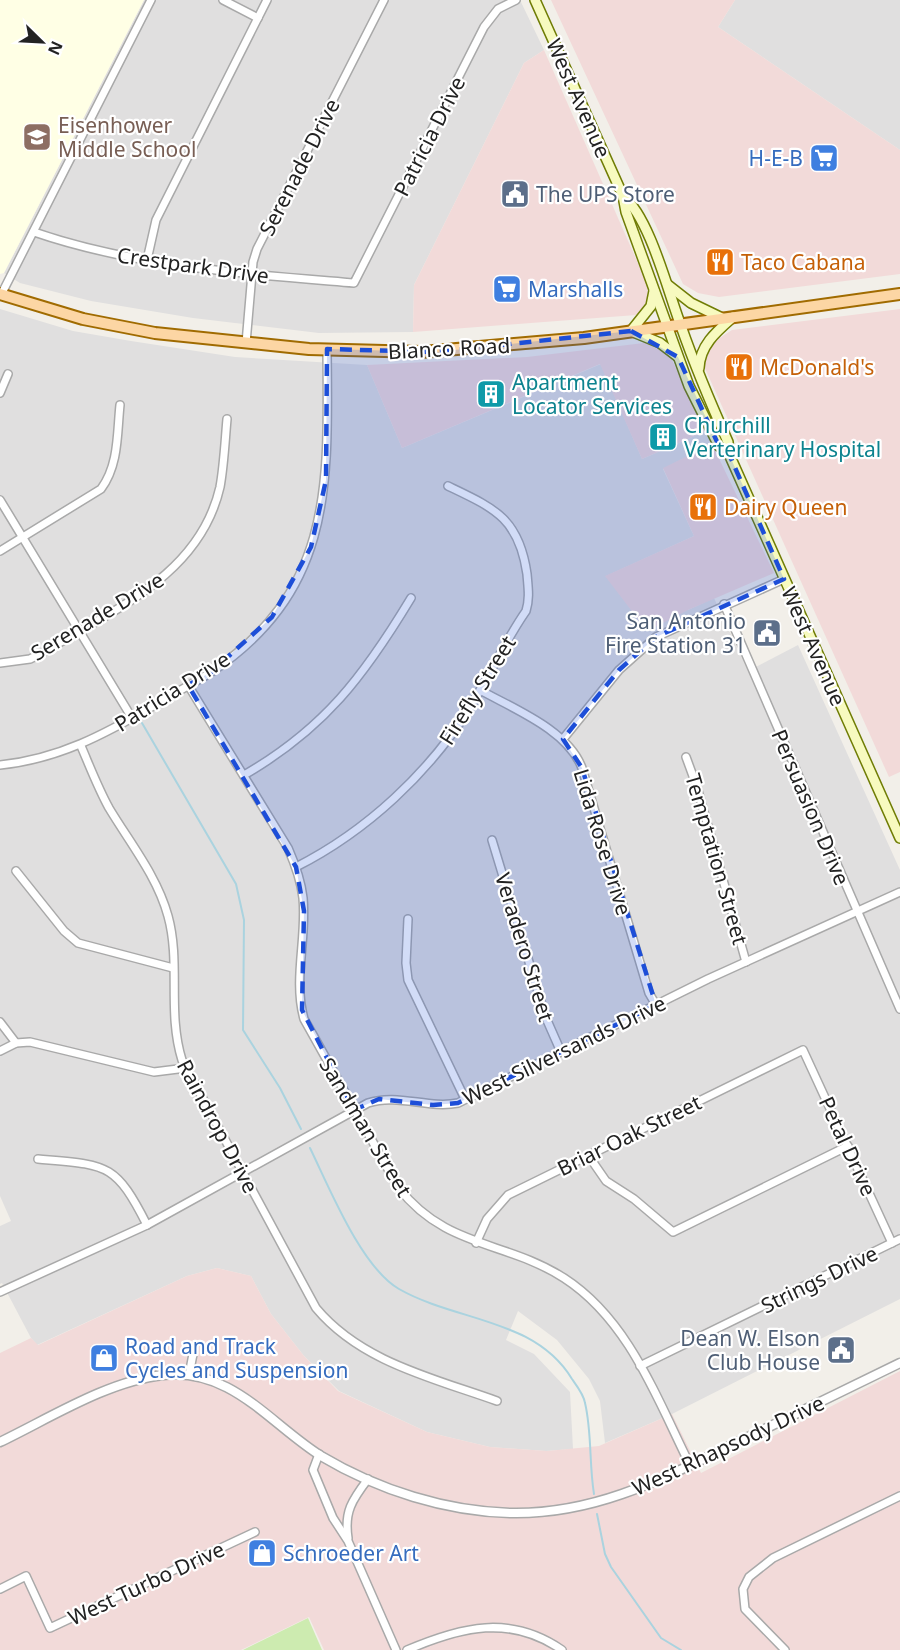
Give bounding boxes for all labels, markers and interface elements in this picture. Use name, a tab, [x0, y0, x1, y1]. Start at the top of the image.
north arrow	[12, 12, 72, 72]
street label: West Avenue	[540, 34, 618, 162]
text: N	[43, 38, 68, 59]
street label: Patricia Drive	[387, 71, 471, 201]
street label: Serenade Drive	[252, 94, 346, 240]
place label: Eisenhower Middle School	[58, 111, 196, 163]
school or university icon: Eisenhower Middle School	[21, 121, 53, 153]
supermarket icon: H-E-B	[808, 142, 840, 174]
place label: H-E-B	[749, 144, 803, 172]
public building icon: The UPS Store	[499, 178, 531, 210]
place label: The UPS Store	[536, 180, 675, 208]
street label: Crestpark Drive	[115, 240, 271, 290]
restaurant icon: Taco Cabana	[704, 246, 736, 278]
place label: Taco Cabana	[741, 248, 866, 276]
supermarket icon: Marshalls	[491, 273, 523, 305]
place label: Marshalls	[528, 275, 623, 303]
street label: Blanco Road	[387, 331, 511, 365]
restaurant icon: McDonald's	[723, 351, 755, 383]
place label: McDonald's	[760, 353, 874, 381]
place label: Apartment Locator Services	[512, 368, 672, 420]
building icon: Apartment Locator Services	[475, 378, 507, 410]
place label: Churchill Verterinary Hospital	[684, 411, 881, 463]
building icon: Churchill Verterinary Hospital	[647, 421, 679, 453]
restaurant icon: Dairy Queen	[687, 491, 719, 523]
place label: Dairy Queen	[724, 493, 847, 521]
street label: Serenade Drive	[25, 565, 169, 667]
street label: West Avenue	[775, 582, 853, 710]
place label: San Antonio Fire Station 31	[605, 607, 746, 659]
public building icon: San Antonio Fire Station 31	[751, 617, 783, 649]
street label: Firefly Street	[432, 630, 522, 750]
street label: Patricia Drive	[109, 644, 235, 738]
street label: Persuasion Drive	[766, 725, 856, 889]
street label: Lida Rose Drive	[567, 765, 639, 919]
street label: Temptation Street	[679, 770, 755, 948]
street label: Veradero Street	[489, 869, 561, 1025]
street label: West Silversands Drive	[458, 989, 670, 1111]
street label: Sandman Street	[313, 1052, 419, 1202]
street label: Raindrop Drive	[171, 1054, 265, 1198]
street label: Briar Oak Street	[552, 1088, 706, 1182]
street label: Petal Drive	[813, 1092, 883, 1200]
street label: Strings Drive	[756, 1239, 882, 1319]
place label: Dean W. Elson Club House	[680, 1324, 820, 1376]
place label: Road and Track Cycles and Suspension	[125, 1332, 348, 1384]
public building icon: Dean W. Elson Club House	[825, 1334, 857, 1366]
shop icon: Road and Track Cycles and Suspension	[88, 1342, 120, 1374]
street label: West Rhapsody Drive	[628, 1388, 828, 1502]
street label: West Turbo Drive	[63, 1535, 229, 1631]
shop icon: Schroeder Art	[246, 1537, 278, 1569]
place label: Schroeder Art	[283, 1539, 419, 1567]

